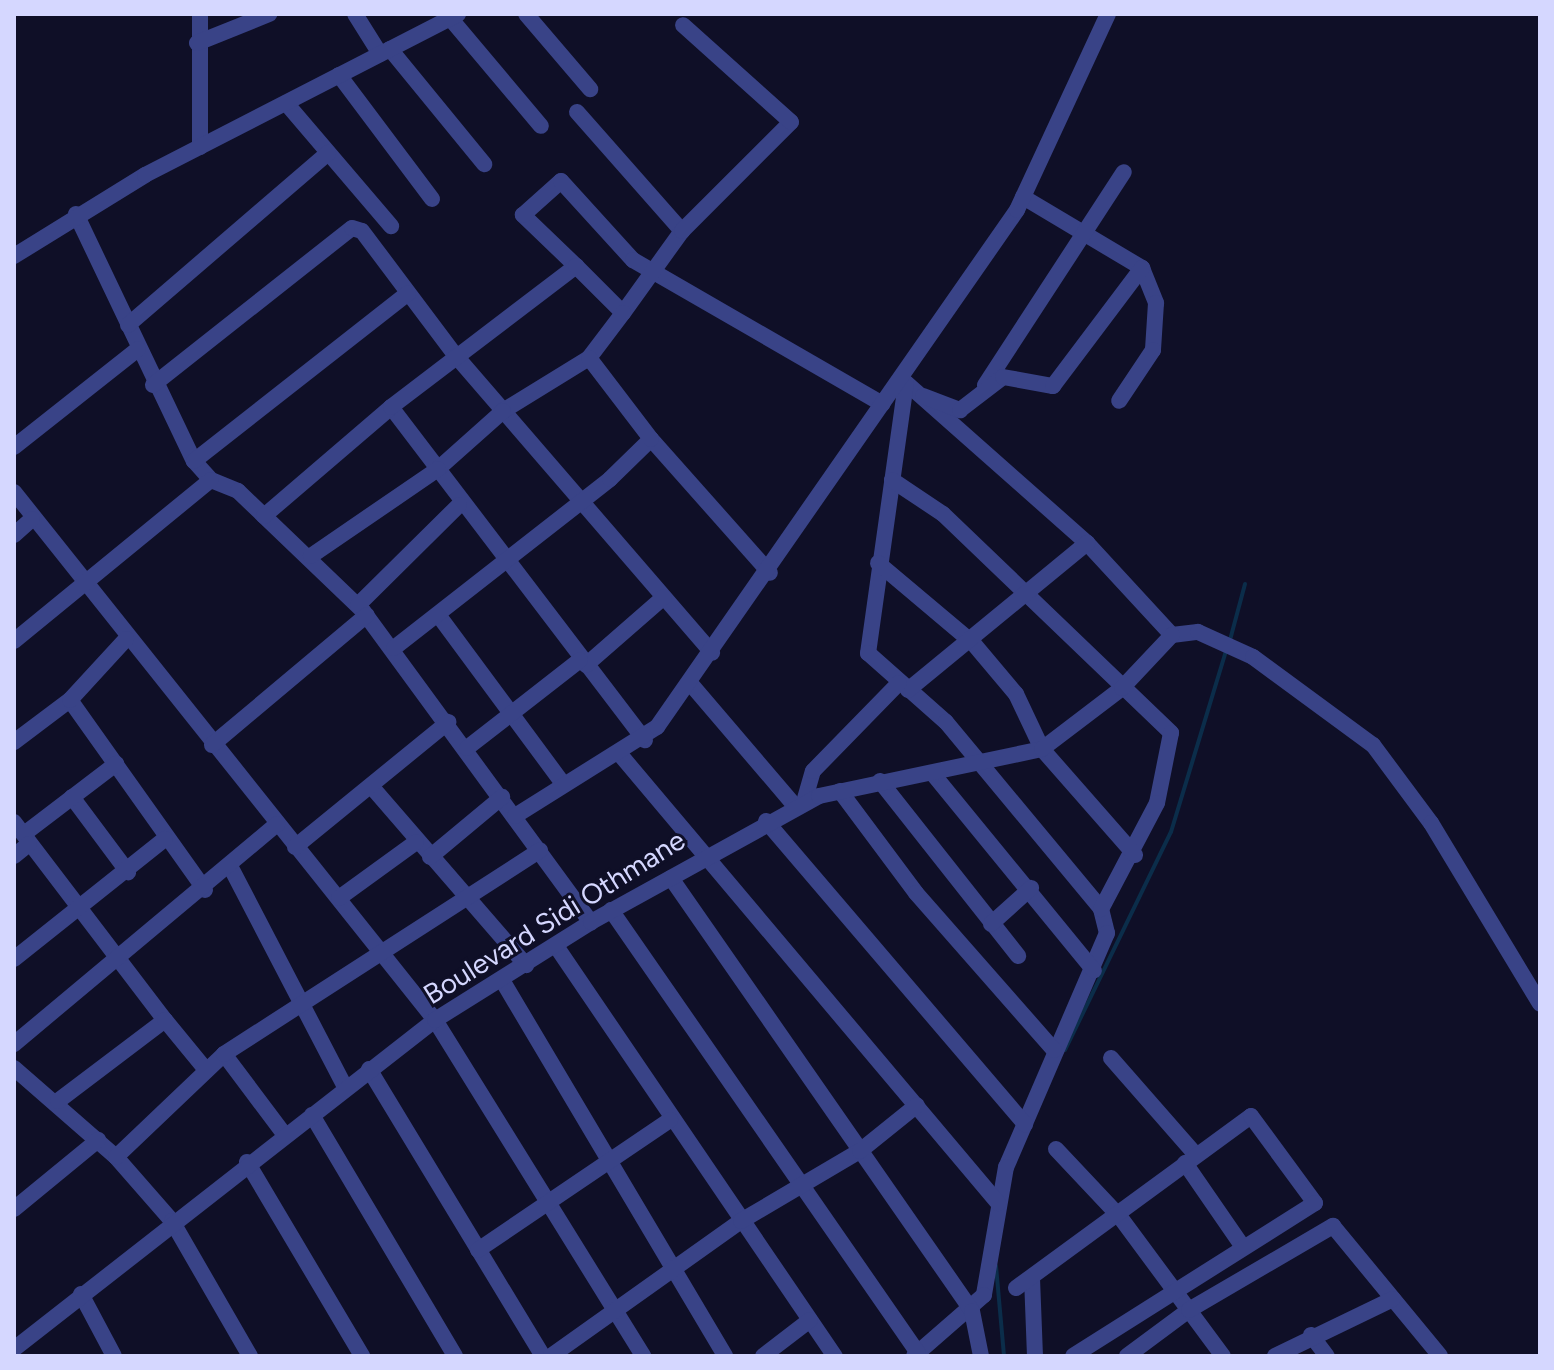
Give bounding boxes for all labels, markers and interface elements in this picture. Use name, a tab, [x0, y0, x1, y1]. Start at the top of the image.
street label: Boulevard Sidi Othmane	[417, 823, 691, 1011]

